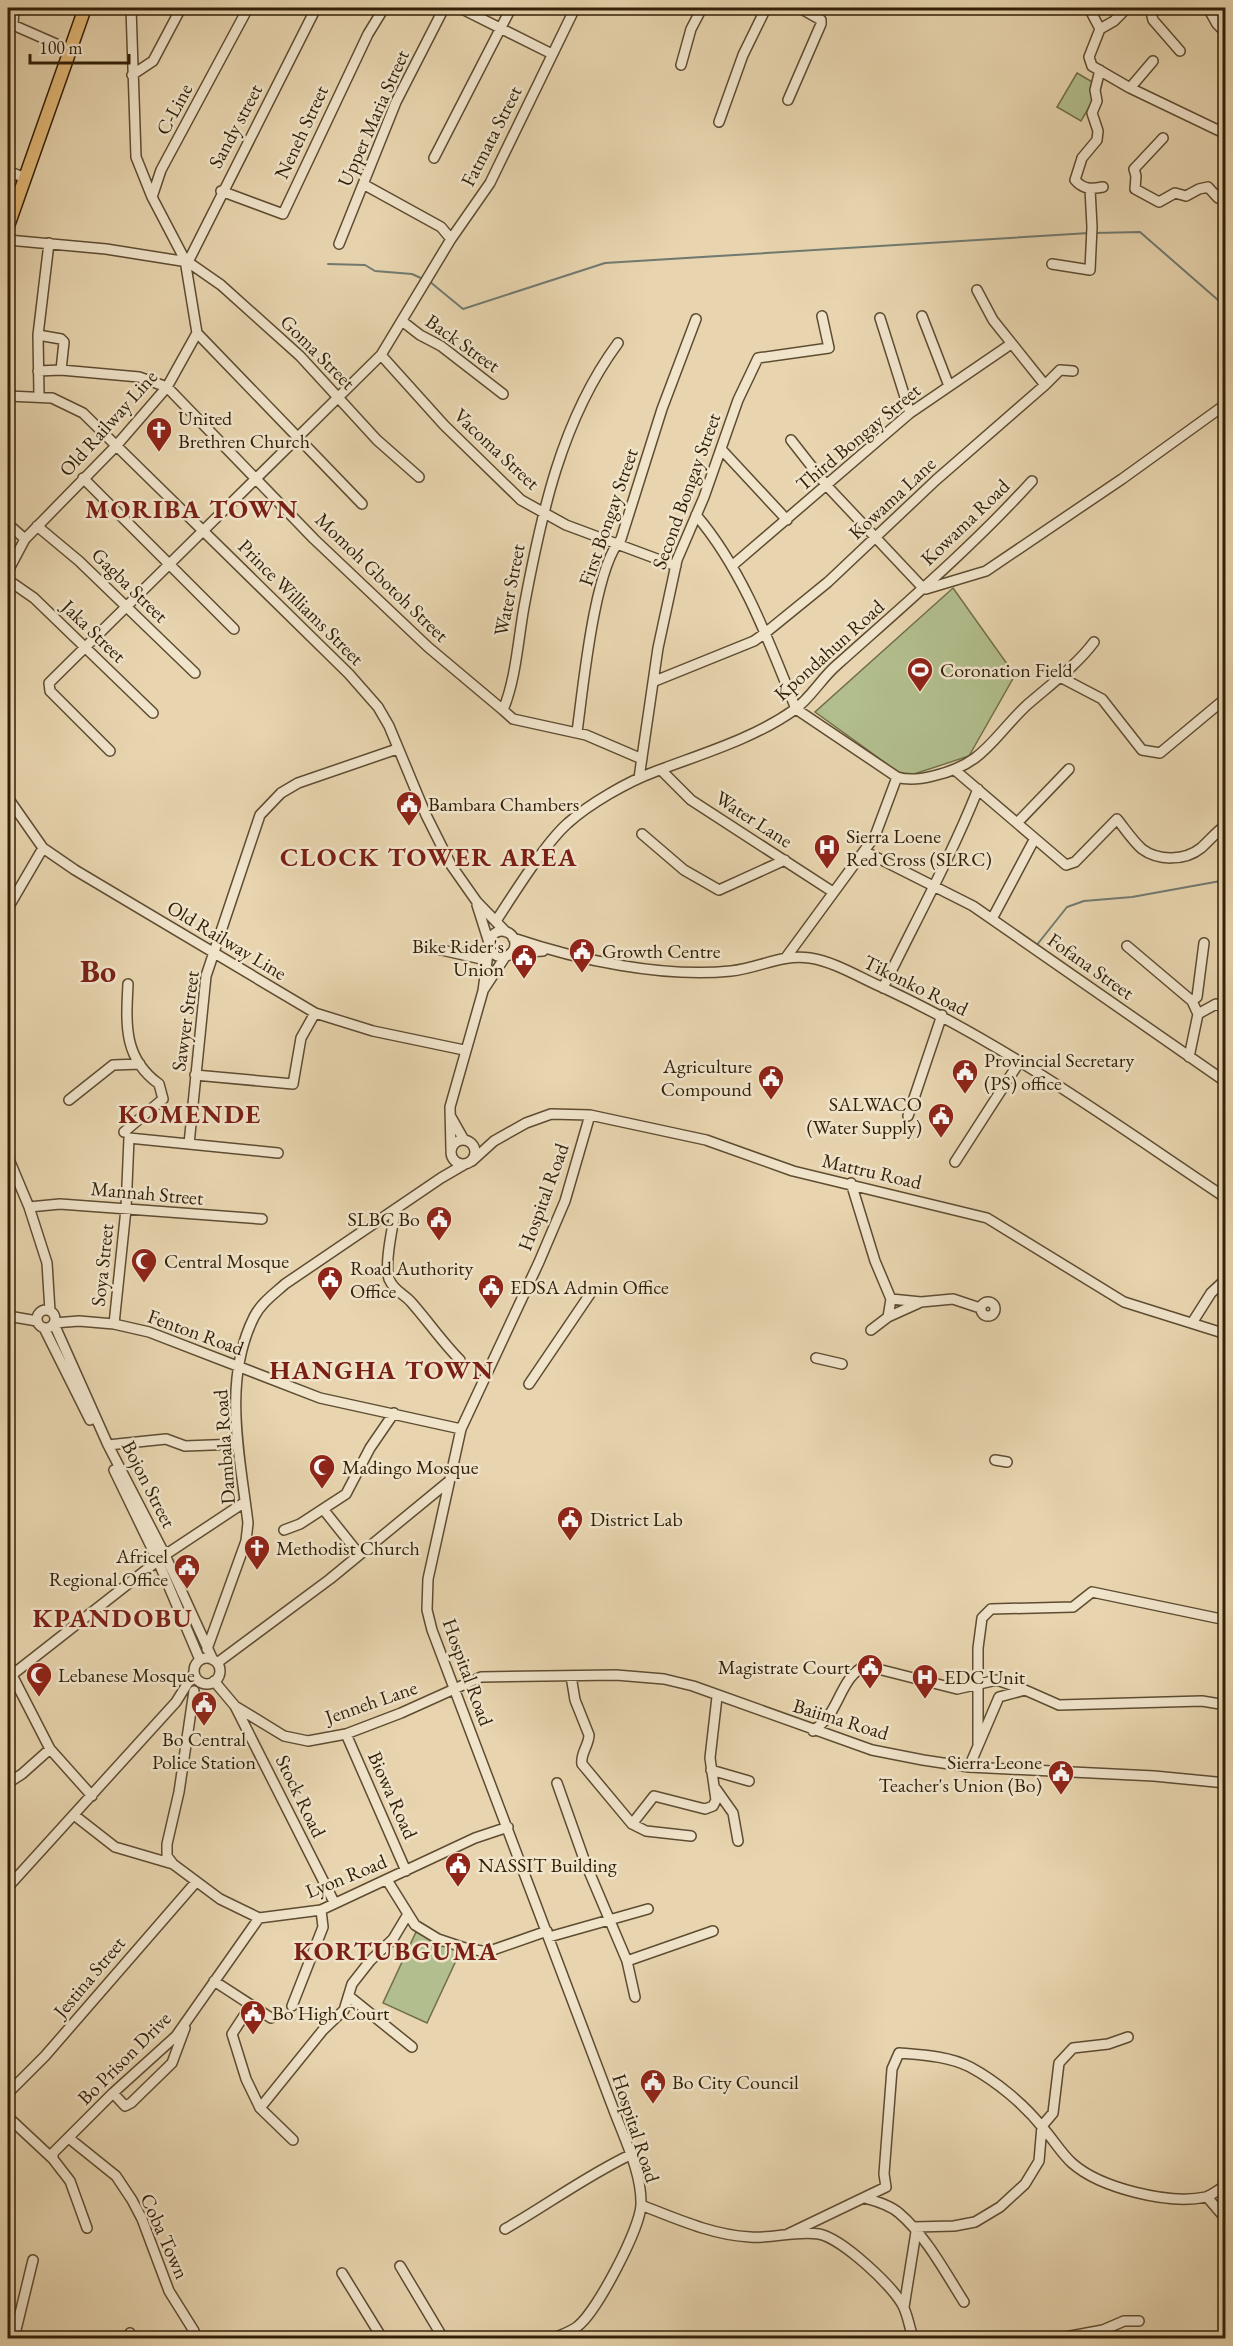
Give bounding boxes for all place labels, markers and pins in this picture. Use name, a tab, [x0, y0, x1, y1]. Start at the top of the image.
place label: United Brethren Church	[178, 405, 310, 454]
church icon: United Brethren Church	[144, 415, 174, 453]
sports icon: Coronation Field	[905, 655, 935, 693]
place label: Coronation Field	[940, 657, 1074, 683]
public building icon: Bambara Chambers	[394, 789, 424, 827]
place label: Bambara Chambers	[428, 791, 579, 817]
place label: Sierra Loene Red Cross (SLRC)	[846, 823, 992, 872]
hospital icon: Sierra Loene Red Cross (SLRC)	[812, 832, 842, 870]
place label: Bike Rider's Union	[412, 933, 504, 982]
public building icon: Growth Centre	[567, 936, 597, 974]
place label: Growth Centre	[602, 938, 721, 964]
public building icon: Bike Rider's Union	[509, 942, 539, 980]
place label: Provincial Secretary (PS) office	[984, 1047, 1135, 1096]
place label: Agriculture Compound	[661, 1053, 753, 1102]
public building icon: Provincial Secretary (PS) office	[950, 1057, 980, 1095]
public building icon: Agriculture Compound	[756, 1063, 786, 1101]
place label: SALWACO (Water Supply)	[806, 1091, 922, 1140]
public building icon: SALWACO (Water Supply)	[926, 1101, 956, 1139]
public building icon: SLBC Bo	[424, 1204, 454, 1242]
place label: SLBC Bo	[347, 1206, 420, 1232]
mosque icon: Central Mosque	[129, 1246, 159, 1284]
place label: Central Mosque	[164, 1248, 289, 1274]
place label: Road Authority Office	[350, 1255, 474, 1304]
public building icon: Road Authority Office	[315, 1264, 345, 1302]
public building icon: EDSA Admin Office	[476, 1272, 506, 1310]
place label: EDSA Admin Office	[510, 1274, 669, 1300]
mosque icon: Madingo Mosque	[307, 1452, 337, 1490]
place label: Madingo Mosque	[342, 1454, 479, 1480]
public building icon: District Lab	[555, 1504, 585, 1542]
place label: District Lab	[590, 1506, 683, 1532]
church icon: Methodist Church	[242, 1533, 272, 1571]
place label: Methodist Church	[276, 1535, 420, 1561]
place label: Africel Regional Office	[49, 1543, 168, 1592]
public building icon: Africel Regional Office	[172, 1552, 202, 1590]
public building icon: Magistrate Court	[855, 1652, 885, 1690]
place label: Magistrate Court	[718, 1654, 851, 1680]
mosque icon: Lebanese Mosque	[24, 1660, 54, 1698]
place label: Lebanese Mosque	[58, 1662, 195, 1688]
hospital icon: EDC Unit	[910, 1662, 940, 1700]
place label: EDC Unit	[944, 1664, 1026, 1690]
public building icon: Bo Central Police Station	[189, 1689, 219, 1727]
place label: Bo Central Police Station	[152, 1726, 256, 1775]
place label: Sierra Leone Teacher's Union (Bo)	[879, 1749, 1042, 1798]
public building icon: Sierra Leone Teacher's Union (Bo)	[1046, 1758, 1076, 1796]
public building icon: NASSIT Building	[443, 1850, 473, 1888]
place label: NASSIT Building	[478, 1852, 617, 1878]
public building icon: Bo High Court	[238, 1998, 268, 2036]
place label: Bo High Court	[272, 2000, 390, 2026]
public building icon: Bo City Council	[638, 2067, 668, 2105]
place label: Bo City Council	[672, 2069, 799, 2095]

